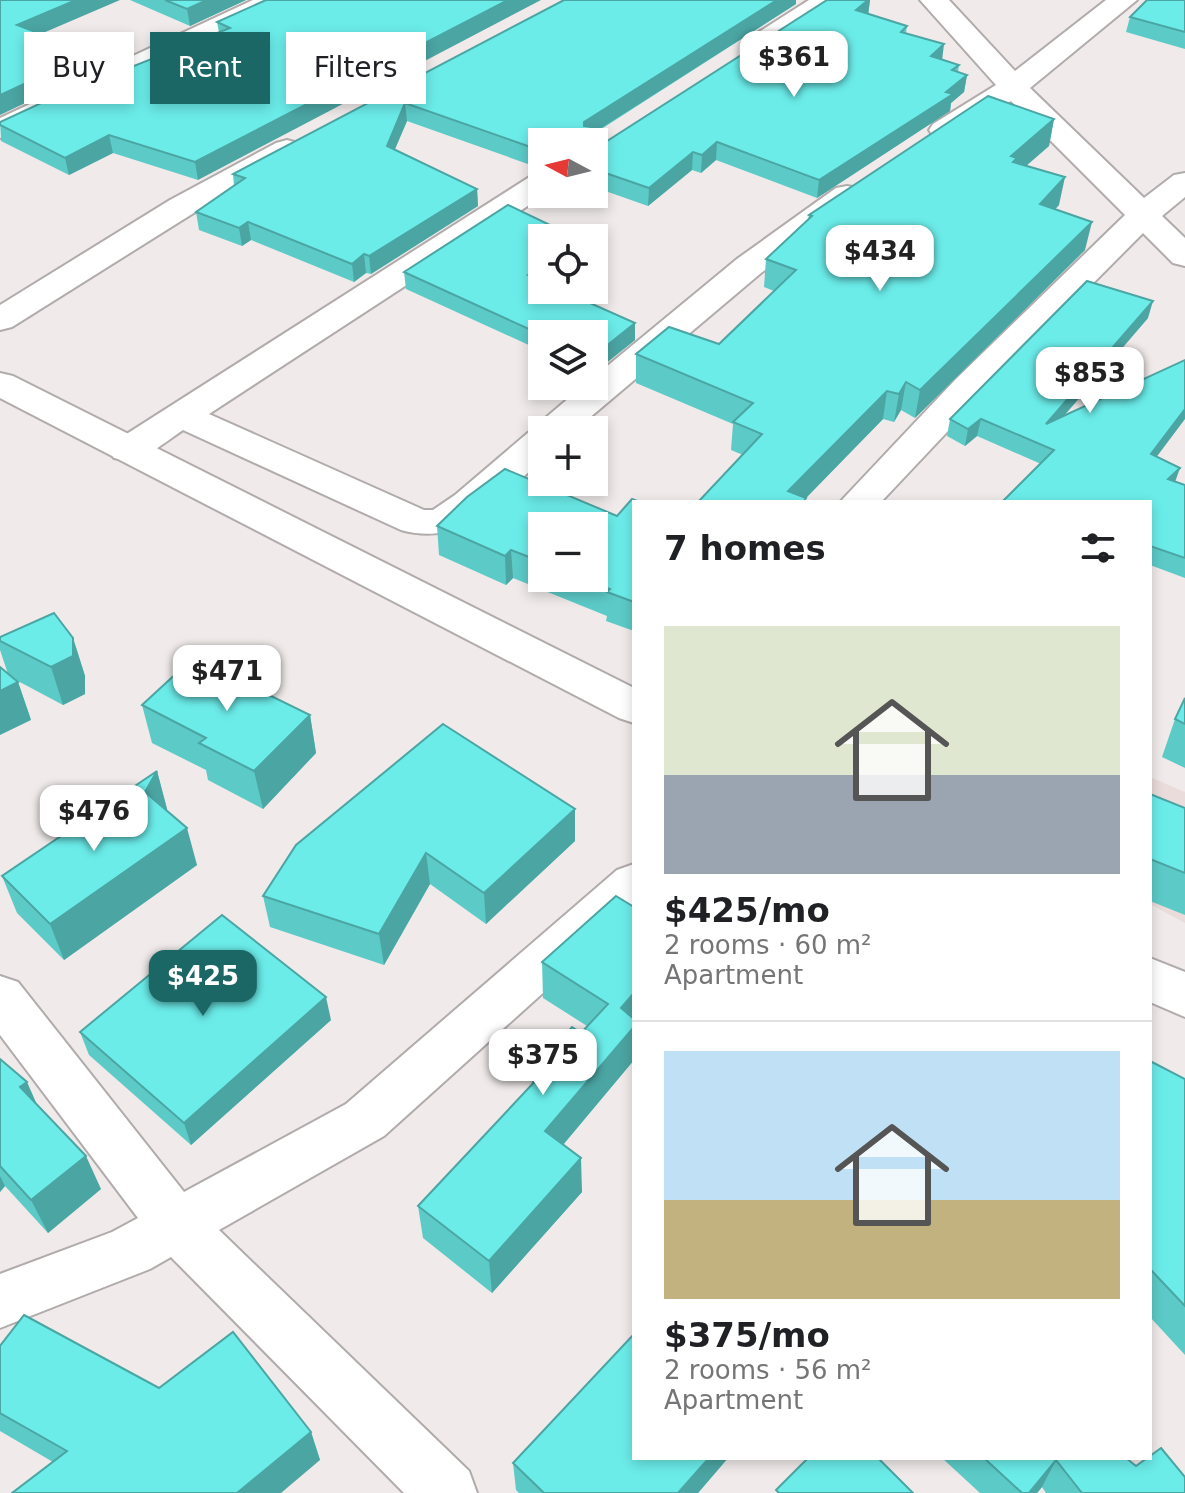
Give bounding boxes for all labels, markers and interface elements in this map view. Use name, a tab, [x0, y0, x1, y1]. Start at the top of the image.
pin: $361	[747, 31, 841, 99]
chip: Buy	[24, 32, 134, 104]
chip: Rent	[150, 32, 270, 104]
chip: Filters	[286, 32, 426, 104]
text: $361	[758, 42, 830, 72]
north arrow	[528, 128, 608, 208]
map controls	[528, 128, 608, 592]
button: locate	[528, 224, 608, 304]
pin: $434	[833, 225, 927, 293]
text: $434	[844, 236, 916, 266]
button: layers	[528, 320, 608, 400]
pin: $853	[1043, 347, 1137, 415]
text: $853	[1054, 358, 1126, 388]
button: +	[528, 416, 608, 496]
button: −	[528, 512, 608, 592]
icon: filters	[1076, 526, 1120, 570]
text: 7 homes	[664, 528, 826, 568]
pin: $471	[180, 645, 274, 713]
text: $471	[191, 656, 263, 686]
icon: home	[820, 678, 964, 822]
pin: $476	[47, 785, 141, 853]
text: $476	[58, 796, 130, 826]
text: $425/mo	[664, 890, 830, 930]
text: 2 rooms · 60 m²	[664, 930, 872, 960]
pin: $425	[156, 950, 250, 1018]
text: Apartment	[664, 960, 803, 990]
text: $425	[167, 961, 239, 991]
pin: $375	[496, 1029, 590, 1097]
text: $375	[507, 1040, 579, 1070]
icon: home	[820, 1103, 964, 1247]
text: $375/mo	[664, 1315, 830, 1355]
text: 2 rooms · 56 m²	[664, 1355, 872, 1385]
text: Apartment	[664, 1385, 803, 1415]

